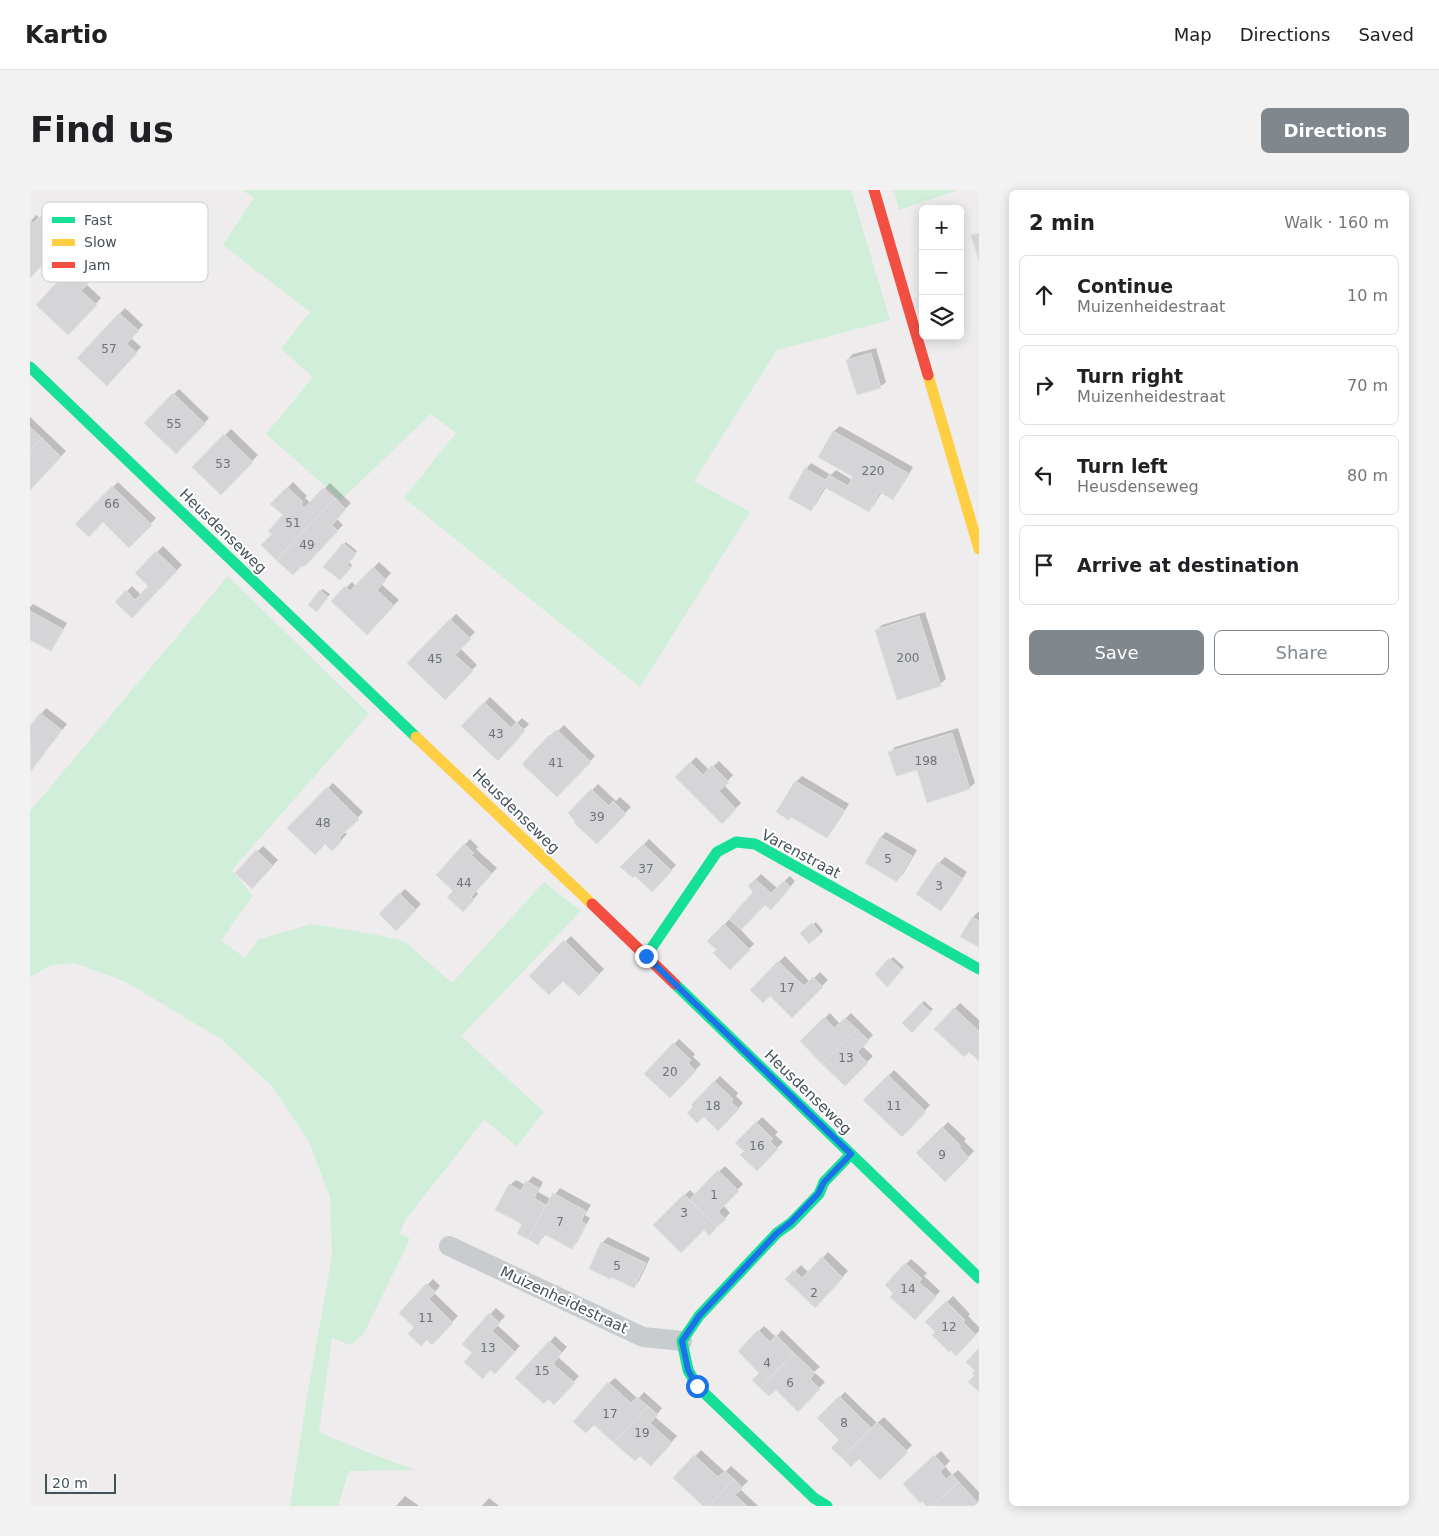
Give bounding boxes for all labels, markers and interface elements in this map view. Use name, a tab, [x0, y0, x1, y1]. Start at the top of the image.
text: Kartio	[25, 21, 108, 49]
text: Map	[1174, 24, 1212, 45]
text: Directions	[1240, 24, 1330, 45]
text: Saved	[1358, 24, 1414, 45]
button: Directions	[1261, 108, 1409, 153]
text: Find us	[30, 110, 174, 150]
legend	[42, 202, 208, 282]
map controls	[919, 205, 964, 340]
button: +	[919, 205, 964, 250]
text: 2 min	[1029, 211, 1095, 235]
text: Fast	[84, 212, 113, 228]
text: Walk · 160 m	[1284, 213, 1389, 232]
text: Slow	[84, 234, 117, 250]
button: −	[919, 250, 964, 295]
text: Jam	[83, 257, 110, 273]
text: Continue	[1077, 275, 1173, 297]
icon: ahead	[1030, 281, 1058, 309]
text: 10 m	[1347, 286, 1388, 305]
button: layers	[919, 295, 964, 340]
text: Muizenheidestraat	[1077, 297, 1225, 316]
house number: 57	[101, 342, 117, 356]
text: Turn right	[1077, 365, 1183, 387]
icon: right	[1030, 371, 1058, 399]
text: 70 m	[1347, 376, 1388, 395]
text: Muizenheidestraat	[1077, 387, 1225, 406]
house number: 55	[166, 417, 182, 431]
text: Turn left	[1077, 455, 1168, 477]
house number: 53	[215, 457, 231, 471]
icon: left	[1030, 461, 1058, 489]
house number: 220	[862, 464, 884, 478]
text: 80 m	[1347, 466, 1388, 485]
text: Heusdenseweg	[1077, 477, 1199, 496]
street label: Heusdenseweg	[176, 485, 270, 577]
house number: 66	[104, 497, 120, 511]
house number: 51	[285, 516, 301, 530]
house number: 49	[299, 538, 315, 552]
icon: arrive	[1030, 551, 1058, 579]
text: Arrive at destination	[1077, 554, 1299, 576]
button: Save	[1029, 630, 1204, 675]
button: Share	[1214, 630, 1389, 675]
house number: 200	[897, 651, 919, 665]
house number: 45	[427, 652, 443, 666]
house number: 43	[488, 727, 504, 741]
house number: 198	[915, 754, 937, 768]
house number: 41	[548, 756, 564, 770]
street label: Heusdenseweg	[469, 765, 563, 857]
house number: 39	[589, 810, 605, 824]
house number: 48	[315, 816, 331, 830]
street label: Varenstraat	[758, 826, 844, 882]
house number: 5	[884, 852, 892, 866]
house number: 37	[638, 862, 654, 876]
house number: 44	[456, 876, 472, 890]
house number: 3	[935, 879, 943, 893]
route end	[635, 945, 658, 968]
house number: 17	[779, 981, 795, 995]
street label: Heusdenseweg	[761, 1046, 855, 1138]
house number: 13	[838, 1051, 854, 1065]
house number: 20	[662, 1065, 678, 1079]
house number: 18	[705, 1099, 721, 1113]
house number: 11	[886, 1099, 902, 1113]
house number: 16	[749, 1139, 765, 1153]
house number: 9	[938, 1148, 946, 1162]
house number: 1	[710, 1188, 718, 1202]
house number: 3	[680, 1206, 688, 1220]
house number: 7	[556, 1215, 564, 1229]
house number: 5	[613, 1259, 621, 1273]
street label: Muizenheidestraat	[497, 1262, 631, 1338]
house number: 14	[900, 1282, 916, 1296]
house number: 2	[810, 1286, 818, 1300]
house number: 11	[418, 1311, 434, 1325]
house number: 12	[941, 1320, 957, 1334]
house number: 13	[480, 1341, 496, 1355]
house number: 4	[763, 1356, 771, 1370]
house number: 15	[534, 1364, 550, 1378]
route start	[686, 1375, 709, 1398]
house number: 6	[786, 1376, 794, 1390]
house number: 17	[602, 1407, 618, 1421]
house number: 8	[840, 1416, 848, 1430]
house number: 19	[634, 1426, 650, 1440]
scale bar	[45, 1471, 116, 1494]
text: 20 m	[52, 1475, 88, 1491]

